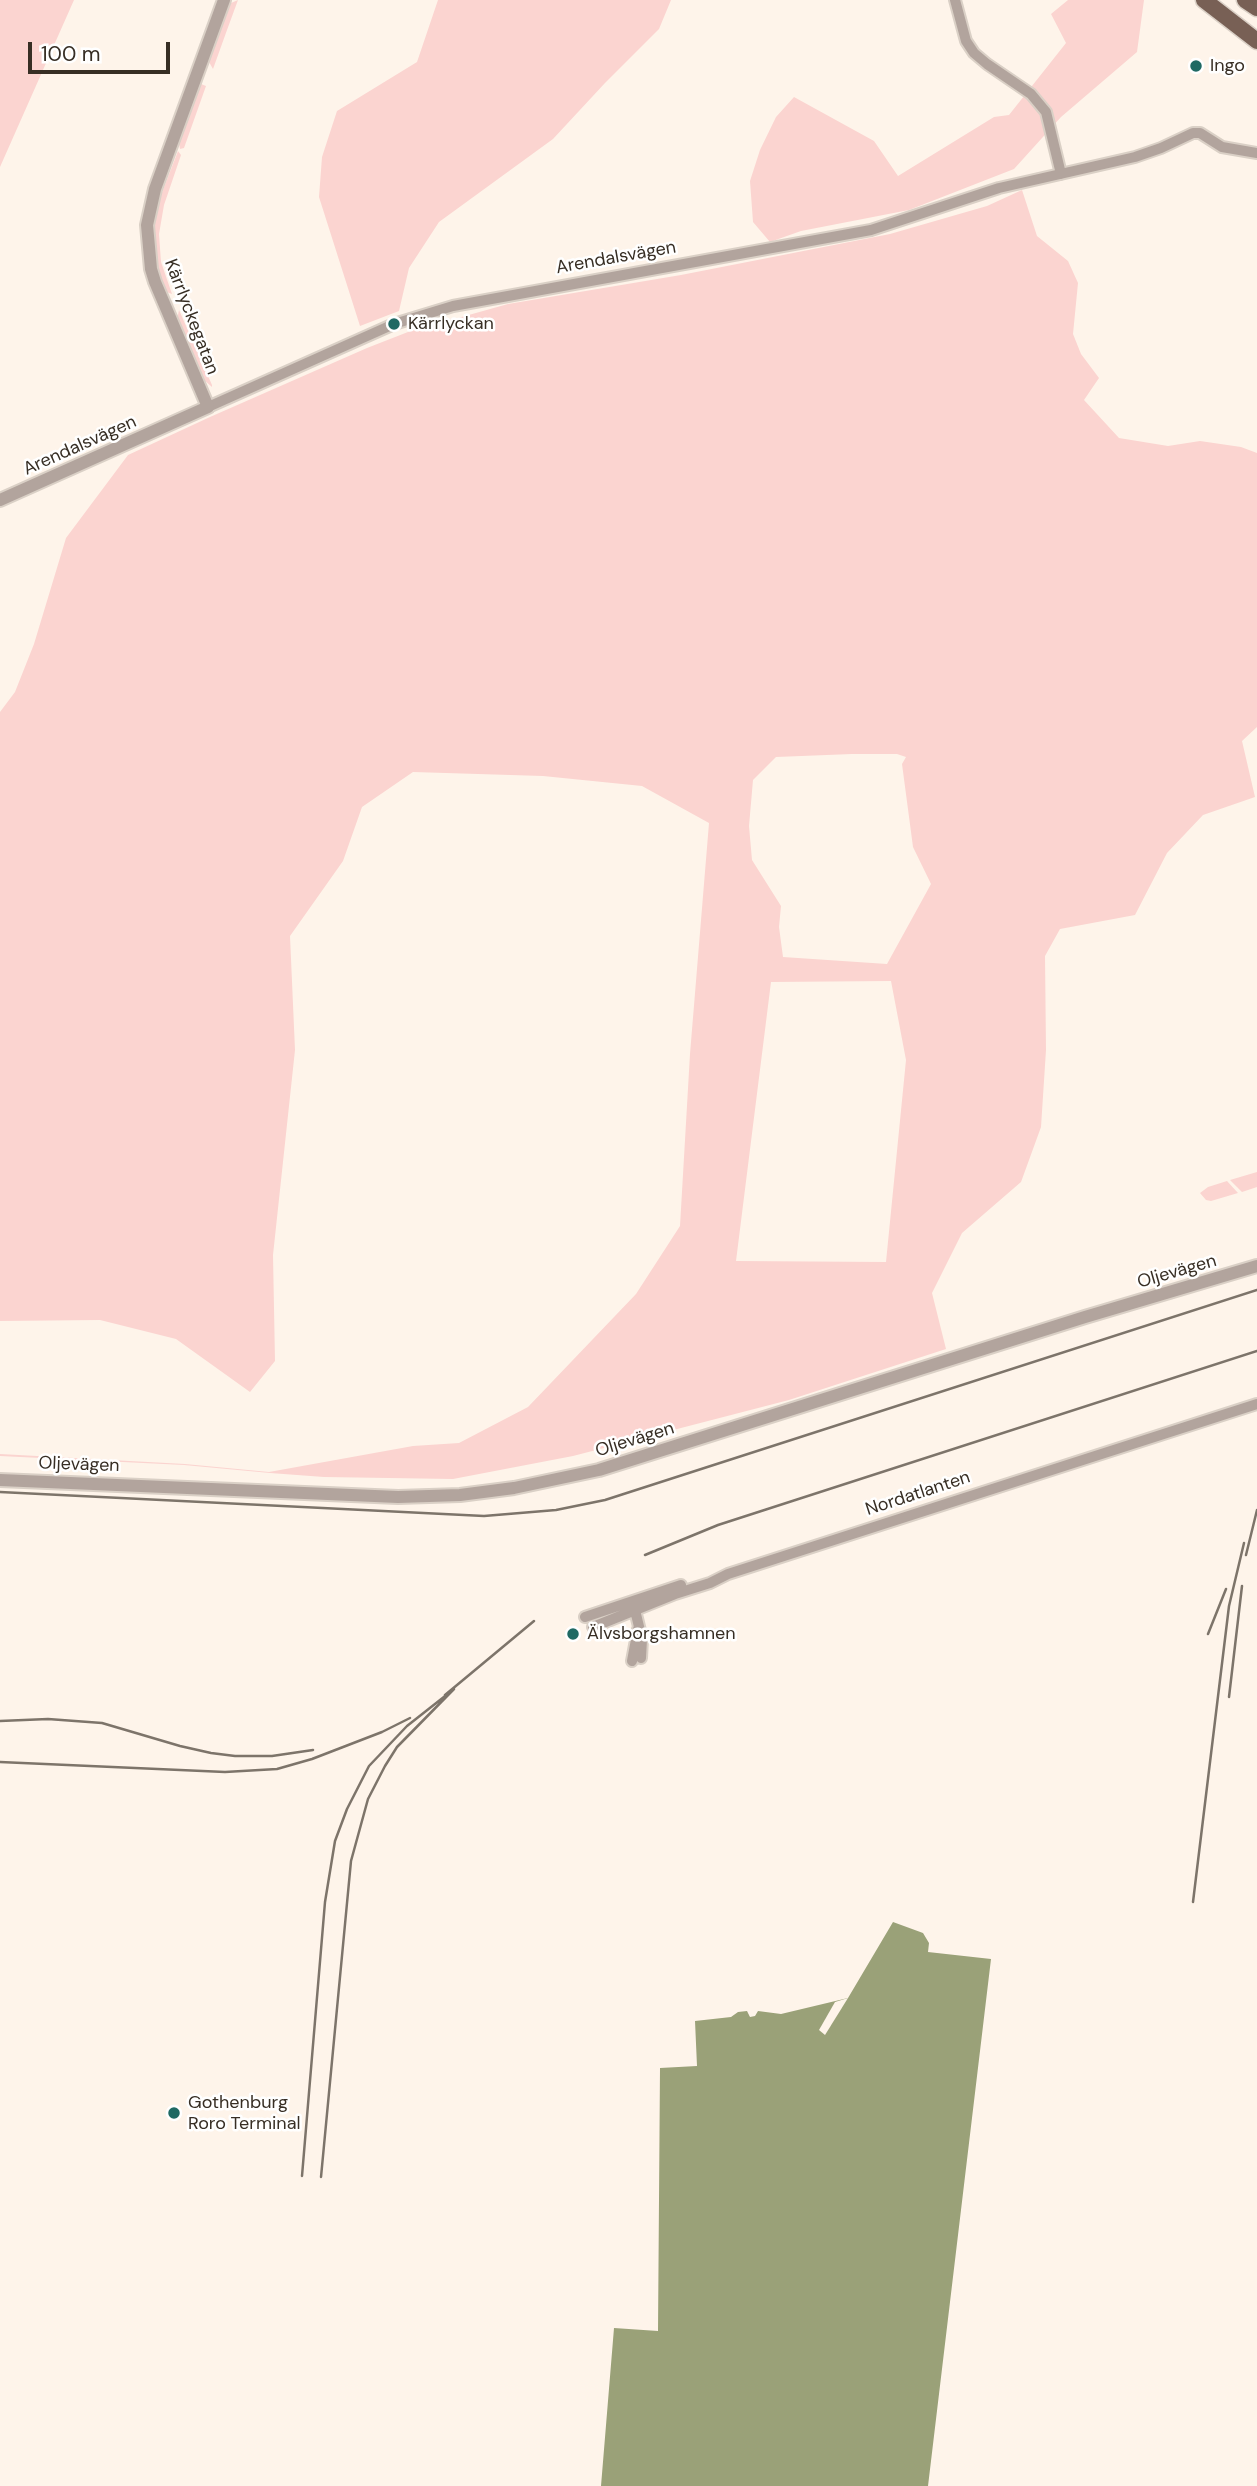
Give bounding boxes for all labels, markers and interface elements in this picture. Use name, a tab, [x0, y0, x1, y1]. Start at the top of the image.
scale bar	[32, 28, 173, 72]
text: 100 m	[41, 40, 101, 68]
place label: Ingo	[1210, 55, 1245, 77]
marker: Ingo	[1188, 58, 1204, 74]
street label: Arendalsvägen	[554, 237, 678, 279]
street label: Kärrlyckegatan	[159, 256, 223, 378]
place label: Kärrlyckan	[408, 313, 494, 335]
marker: Kärrlyckan	[386, 316, 402, 332]
street label: Arendalsvägen	[20, 411, 140, 481]
street label: Oljevägen	[1135, 1250, 1219, 1294]
street label: Oljevägen	[593, 1418, 677, 1462]
street label: Oljevägen	[38, 1453, 120, 1477]
street label: Nordatlanten	[863, 1467, 973, 1521]
place label: Älvsborgshamnen	[587, 1623, 736, 1645]
marker: Älvsborgshamnen	[565, 1626, 581, 1642]
place label: Gothenburg Roro Terminal	[188, 2092, 300, 2134]
marker: Gothenburg Roro Terminal	[166, 2105, 182, 2121]

